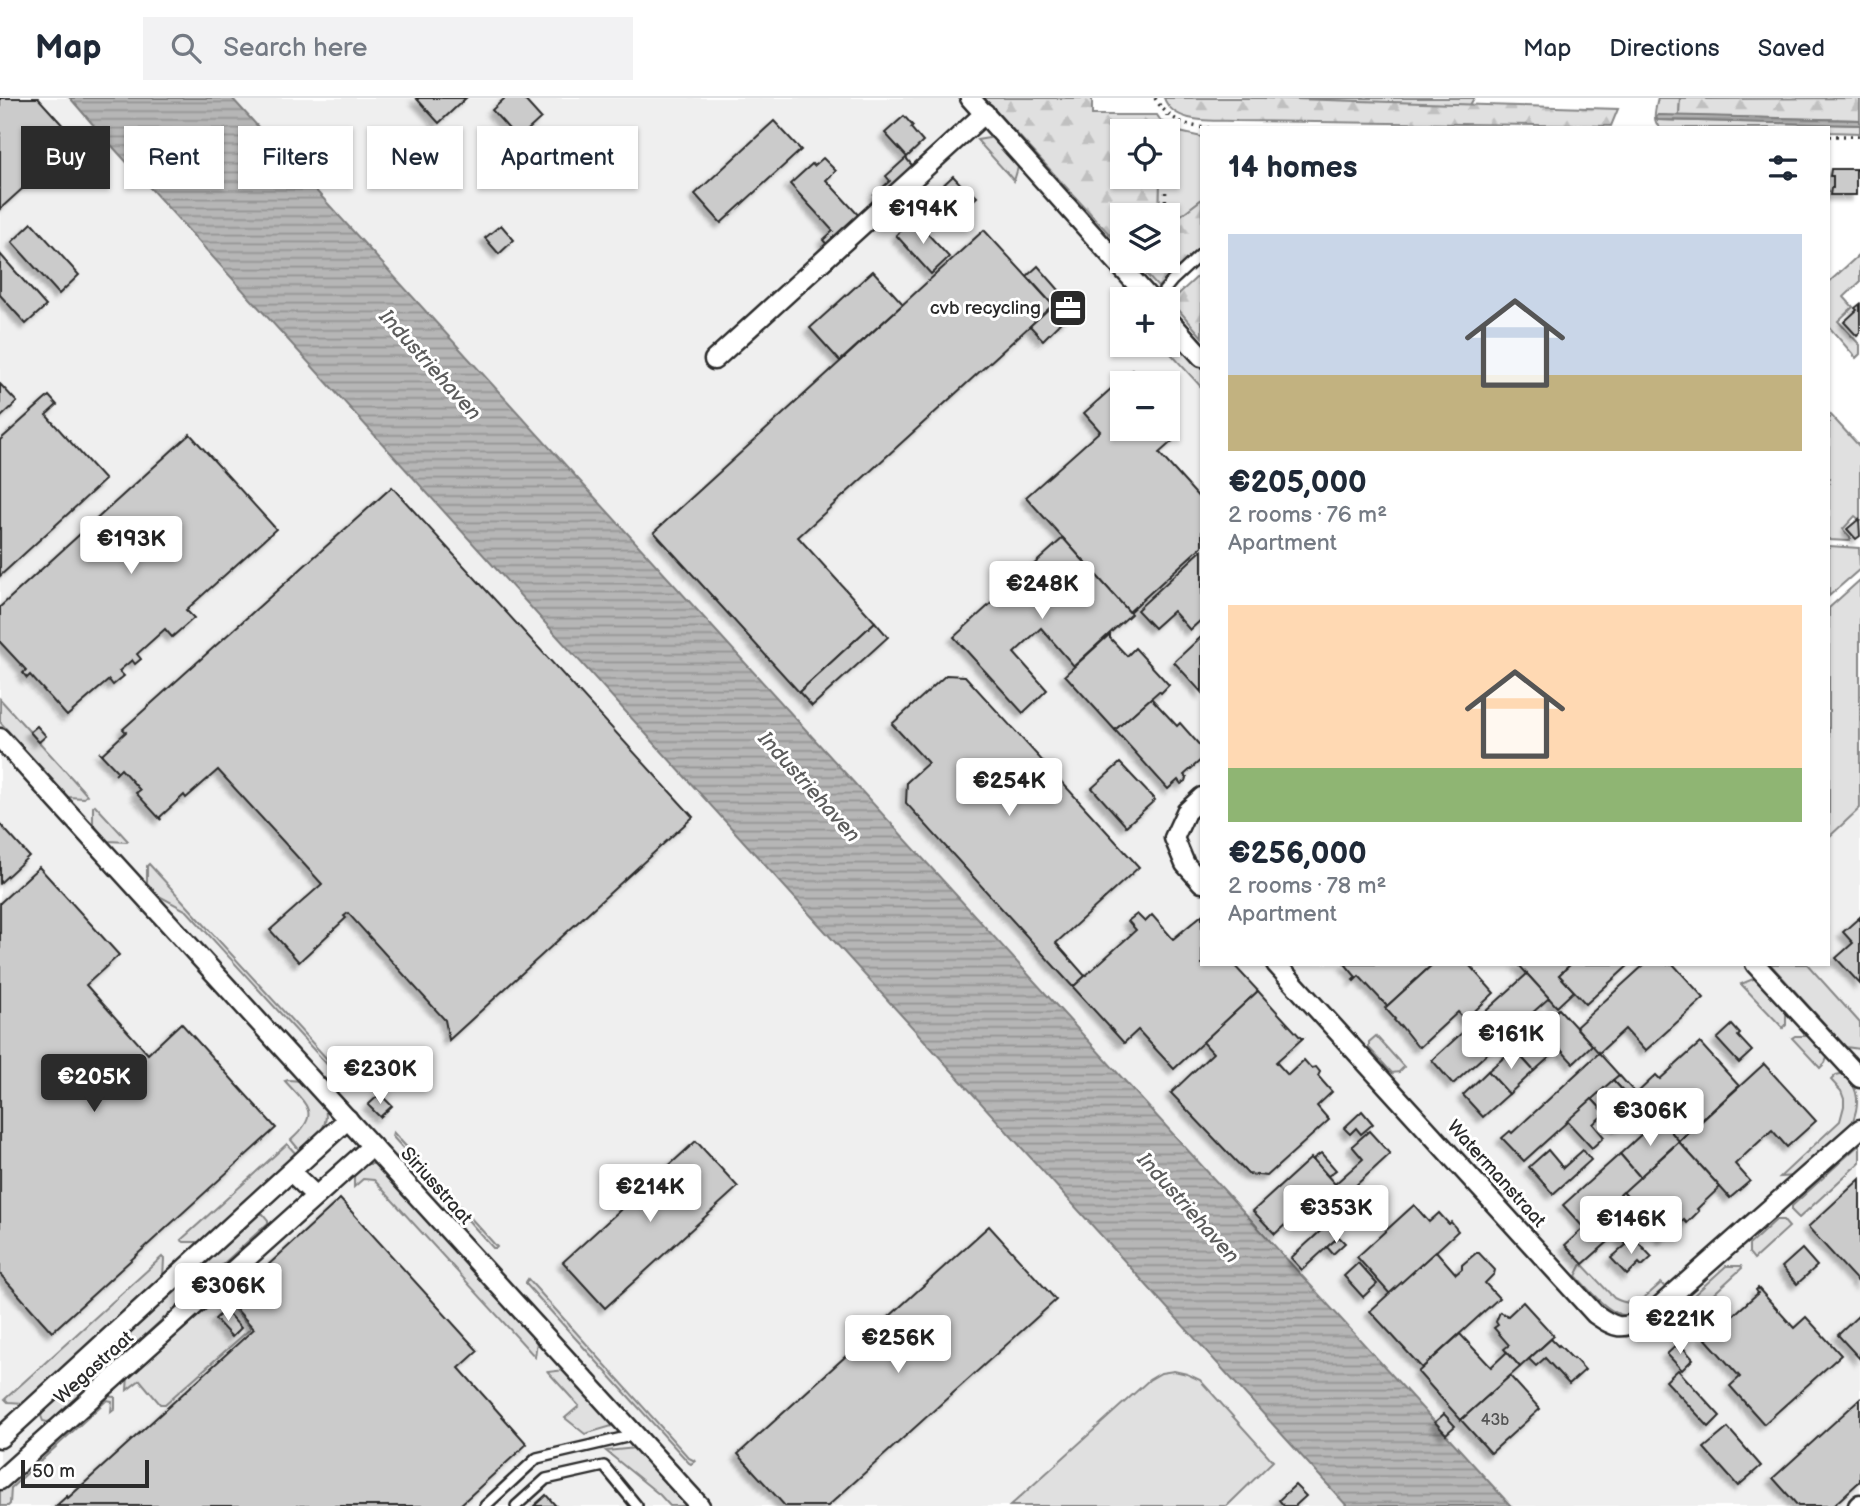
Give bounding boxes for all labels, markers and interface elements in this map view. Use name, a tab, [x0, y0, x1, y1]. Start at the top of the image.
search box	[143, 17, 633, 80]
text: Map	[35, 28, 101, 68]
icon: search	[167, 29, 205, 67]
text: Search here	[223, 33, 367, 64]
text: Map	[1523, 34, 1571, 63]
text: Directions	[1609, 34, 1720, 63]
text: Saved	[1758, 34, 1825, 63]
map controls	[1110, 119, 1180, 441]
button: locate	[1110, 119, 1180, 189]
chip: Buy	[21, 126, 110, 189]
chip: Rent	[124, 126, 224, 189]
chip: Filters	[238, 126, 353, 189]
chip: New	[367, 126, 463, 189]
chip: Apartment	[477, 126, 638, 189]
icon: filters	[1764, 149, 1802, 187]
text: 14 homes	[1228, 150, 1357, 186]
pin: €194K	[874, 186, 972, 246]
text: €194K	[888, 195, 958, 223]
button: layers	[1110, 203, 1180, 273]
icon: home	[1452, 280, 1578, 406]
office icon: cvb recycling	[1047, 287, 1089, 329]
button: +	[1110, 287, 1180, 357]
place label: cvb recycling	[930, 297, 1041, 320]
water label: Industriehaven	[373, 304, 486, 426]
button: −	[1110, 371, 1180, 441]
text: €205,000	[1228, 465, 1367, 501]
text: 2 rooms · 76 m²	[1228, 501, 1387, 529]
pin: €193K	[82, 517, 180, 576]
text: €193K	[96, 525, 166, 553]
text: Apartment	[1228, 529, 1337, 557]
pin: €248K	[993, 561, 1091, 621]
text: €248K	[1005, 570, 1079, 598]
icon: home	[1452, 651, 1578, 777]
water label: Industriehaven	[752, 726, 865, 848]
pin: €254K	[960, 758, 1058, 818]
text: €254K	[972, 767, 1046, 795]
text: €256,000	[1228, 836, 1367, 872]
text: 2 rooms · 78 m²	[1228, 872, 1386, 900]
text: Apartment	[1228, 900, 1337, 928]
pin: €161K	[1462, 1012, 1560, 1071]
text: €161K	[1478, 1020, 1544, 1048]
pin: €230K	[331, 1046, 429, 1106]
pin: €205K	[45, 1054, 143, 1114]
text: €230K	[343, 1055, 417, 1083]
text: €205K	[57, 1063, 131, 1091]
pin: €306K	[1601, 1088, 1699, 1148]
text: €306K	[1613, 1097, 1687, 1125]
street label: Watermanstraat	[1442, 1116, 1550, 1233]
street label: Siriusstraat	[395, 1143, 477, 1230]
water label: Industriehaven	[1131, 1147, 1244, 1269]
pin: €214K	[601, 1164, 699, 1224]
text: €214K	[615, 1173, 685, 1201]
pin: €353K	[1287, 1186, 1385, 1245]
text: €353K	[1299, 1194, 1373, 1222]
pin: €146K	[1582, 1196, 1680, 1256]
text: €146K	[1596, 1205, 1666, 1233]
pin: €306K	[179, 1264, 277, 1323]
text: €306K	[191, 1272, 265, 1300]
pin: €221K	[1631, 1296, 1729, 1356]
text: €221K	[1645, 1305, 1715, 1333]
pin: €256K	[849, 1316, 947, 1375]
text: €256K	[861, 1324, 935, 1352]
street label: Wegastraat	[50, 1326, 138, 1409]
house number: 43b	[1481, 1411, 1509, 1430]
scale bar	[21, 1457, 149, 1489]
text: 50 m	[32, 1460, 75, 1483]

